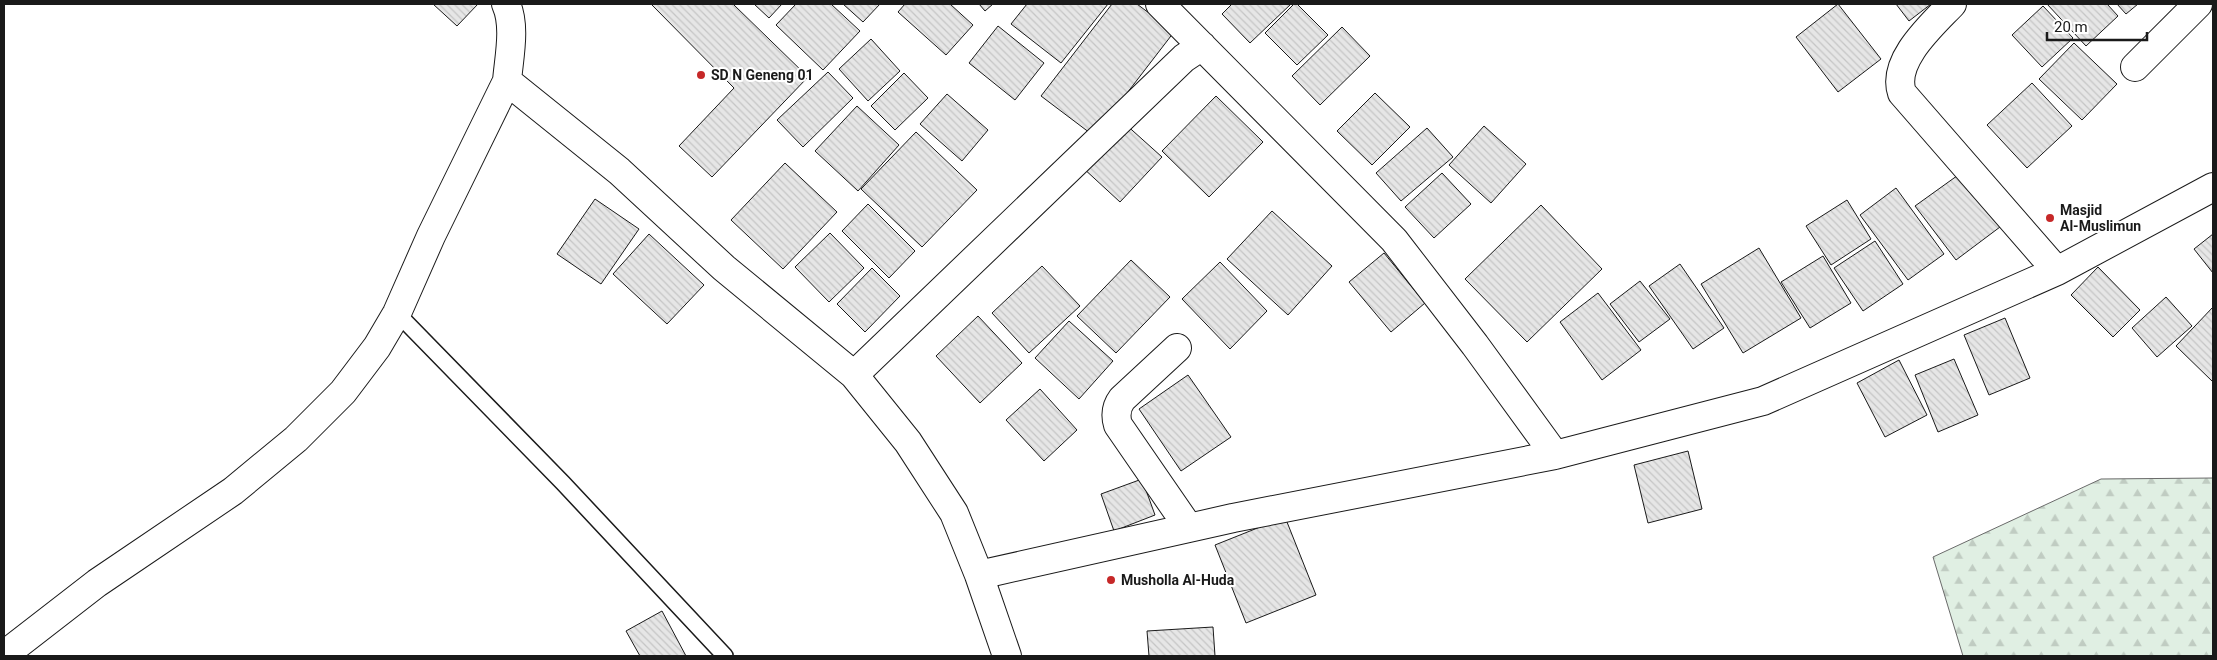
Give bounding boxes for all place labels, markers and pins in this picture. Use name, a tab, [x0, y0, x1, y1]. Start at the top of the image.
place label: SD N Geneng 01	[711, 67, 813, 83]
marker: SD N Geneng 01	[695, 69, 707, 81]
place label: Masjid Al-Muslimun	[2060, 202, 2141, 234]
marker: Masjid Al-Muslimun	[2044, 212, 2056, 224]
place label: Musholla Al-Huda	[1121, 572, 1235, 588]
marker: Musholla Al-Huda	[1105, 574, 1117, 586]

